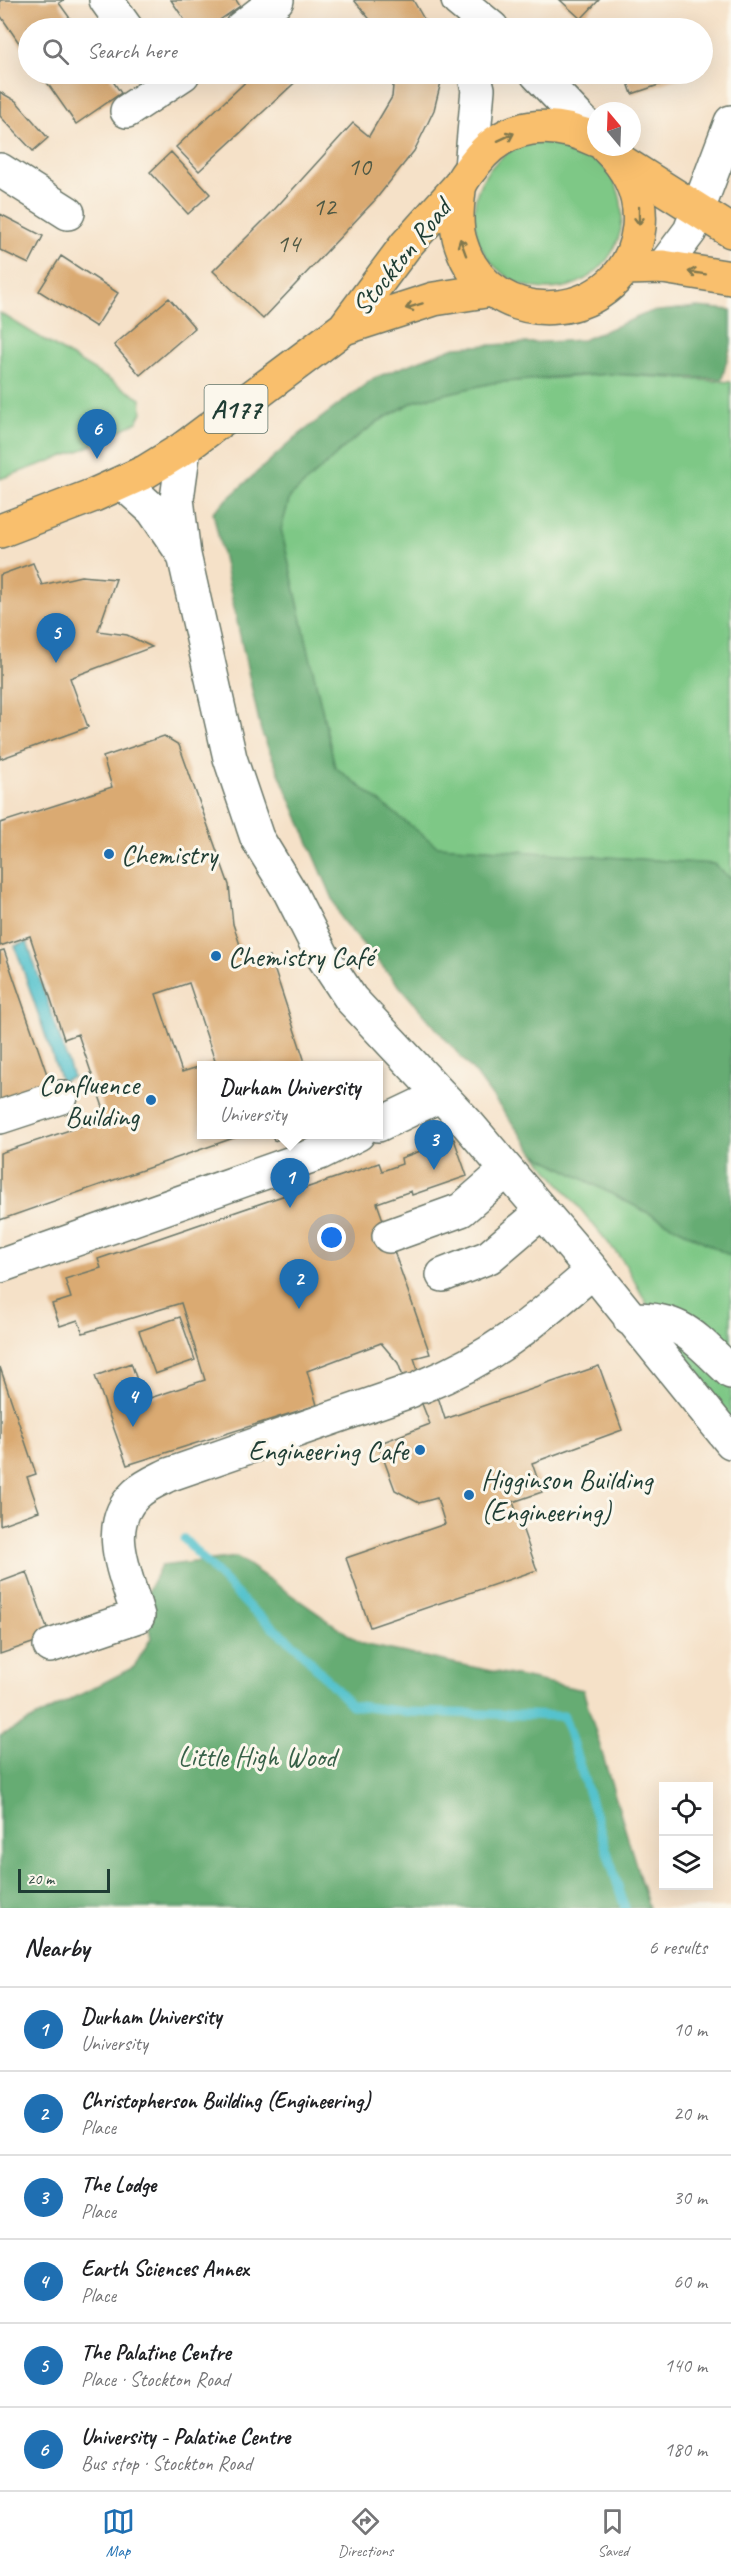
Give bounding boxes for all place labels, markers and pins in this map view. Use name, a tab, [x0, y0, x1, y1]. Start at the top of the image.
pin: 6	[78, 410, 116, 459]
pin: 5	[36, 614, 76, 663]
place label: Chemistry	[121, 837, 220, 872]
marker: Chemistry	[102, 847, 116, 861]
place label: Chemistry Café	[228, 939, 378, 974]
marker: Chemistry Café	[209, 949, 223, 963]
place label: Confluence Building	[39, 1067, 141, 1134]
marker: Confluence Building	[144, 1093, 158, 1107]
pin: 3	[414, 1120, 454, 1170]
pin: 1	[270, 1158, 310, 1208]
pin: 2	[280, 1260, 318, 1309]
pin: 4	[114, 1378, 152, 1427]
place label: Engineering Cafe	[248, 1433, 410, 1468]
marker: Engineering Cafe	[413, 1443, 427, 1457]
place label: Higginson Building (Engineering)	[481, 1462, 655, 1529]
marker: Higginson Building (Engineering)	[462, 1488, 476, 1502]

